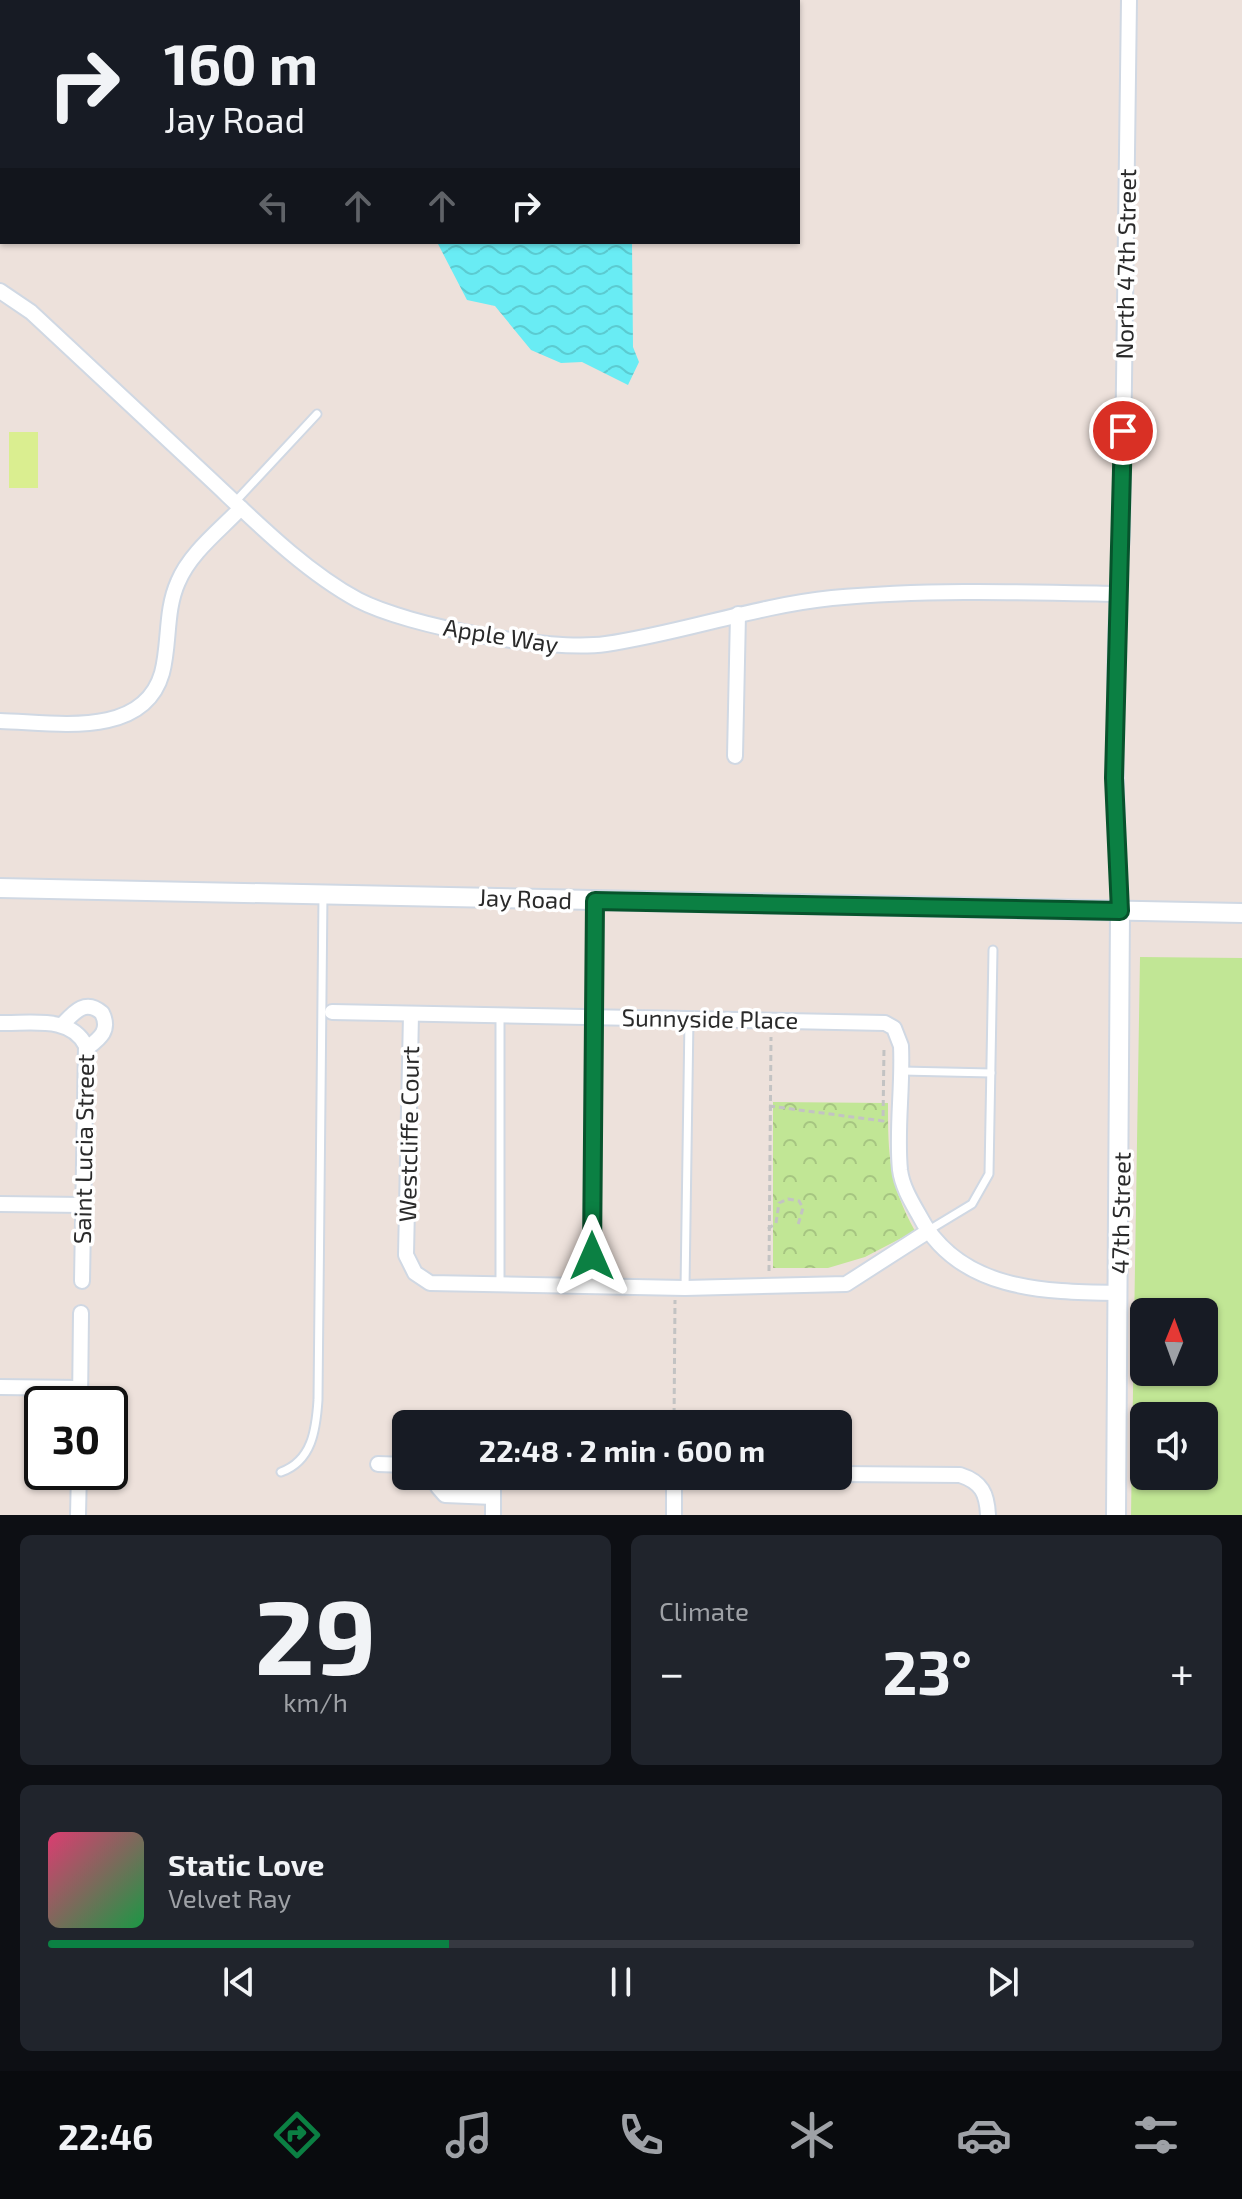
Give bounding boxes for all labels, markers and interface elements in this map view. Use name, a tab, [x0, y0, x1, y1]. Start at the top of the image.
text: 160 m	[164, 29, 318, 96]
icon: right	[32, 32, 136, 136]
text: Jay Road	[164, 97, 305, 140]
street label: North 47th Street	[1109, 168, 1141, 360]
icon: left	[252, 184, 296, 228]
icon: ahead	[336, 184, 380, 228]
icon: ahead	[420, 184, 464, 228]
icon: right	[504, 184, 548, 228]
pin	[1089, 397, 1157, 465]
icon: arrive	[1101, 409, 1145, 453]
street label: Apple Way	[441, 612, 561, 658]
street label: Jay Road	[477, 882, 573, 914]
street label: Sunnyside Place	[621, 1002, 799, 1034]
street label: Westcliffe Court	[392, 1046, 424, 1222]
street label: Saint Lucia Street	[67, 1054, 99, 1244]
street label: 47th Street	[1104, 1152, 1136, 1274]
position arrow	[550, 1214, 634, 1298]
north arrow	[1130, 1298, 1218, 1386]
map controls	[1130, 1298, 1218, 1490]
speed limit sign: 30	[24, 1386, 128, 1490]
button: sound	[1130, 1402, 1218, 1490]
text: 22:48 · 2 min · 600 m	[479, 1432, 765, 1468]
text: 29	[255, 1571, 376, 1696]
text: Climate	[659, 1595, 749, 1626]
text: 23°	[882, 1635, 972, 1707]
text: −	[659, 1645, 685, 1698]
text: +	[1170, 1645, 1194, 1698]
text: km/h	[283, 1686, 348, 1717]
text: Static Love	[168, 1846, 324, 1882]
text: Velvet Ray	[168, 1882, 291, 1913]
icon: previous	[217, 1960, 261, 2004]
icon: pause	[599, 1960, 643, 2004]
icon: next	[981, 1960, 1025, 2004]
icon: directions	[269, 2107, 325, 2163]
icon: music	[441, 2107, 497, 2163]
icon: phone	[613, 2107, 669, 2163]
icon: climate	[784, 2107, 840, 2163]
icon: car	[956, 2107, 1012, 2163]
icon: filters	[1128, 2107, 1184, 2163]
text: 22:46	[58, 2114, 153, 2157]

